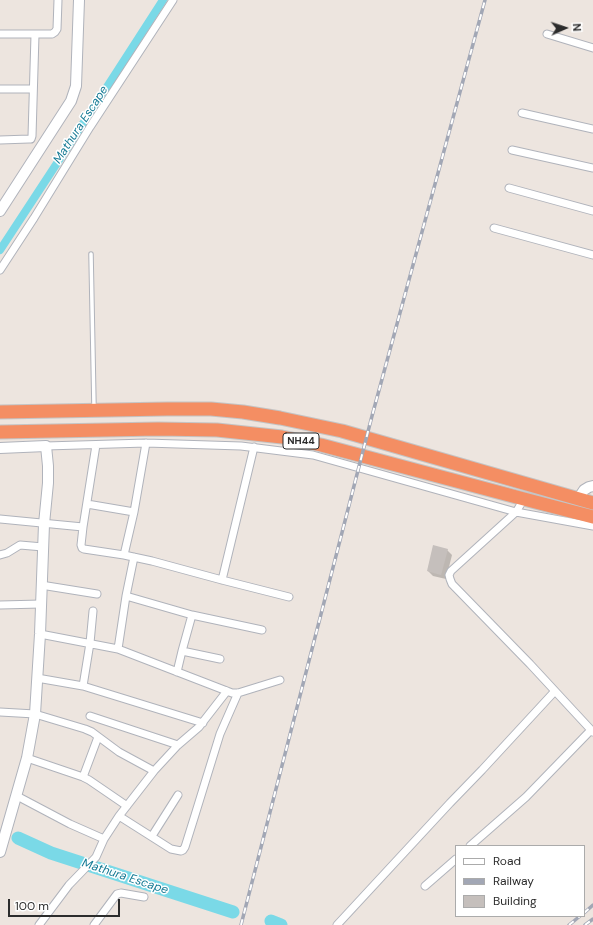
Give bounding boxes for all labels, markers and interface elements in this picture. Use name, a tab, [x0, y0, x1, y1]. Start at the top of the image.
north arrow	[545, 8, 585, 48]
text: N	[570, 23, 584, 32]
water label: Mathura Escape	[51, 83, 111, 167]
road number: NH44	[283, 433, 319, 449]
legend	[455, 845, 585, 917]
text: Road	[493, 853, 521, 869]
water label: Mathura Escape	[80, 856, 170, 898]
text: Railway	[493, 873, 534, 889]
scale bar	[10, 891, 122, 917]
text: Building	[493, 893, 537, 909]
text: 100 m	[15, 898, 49, 914]

